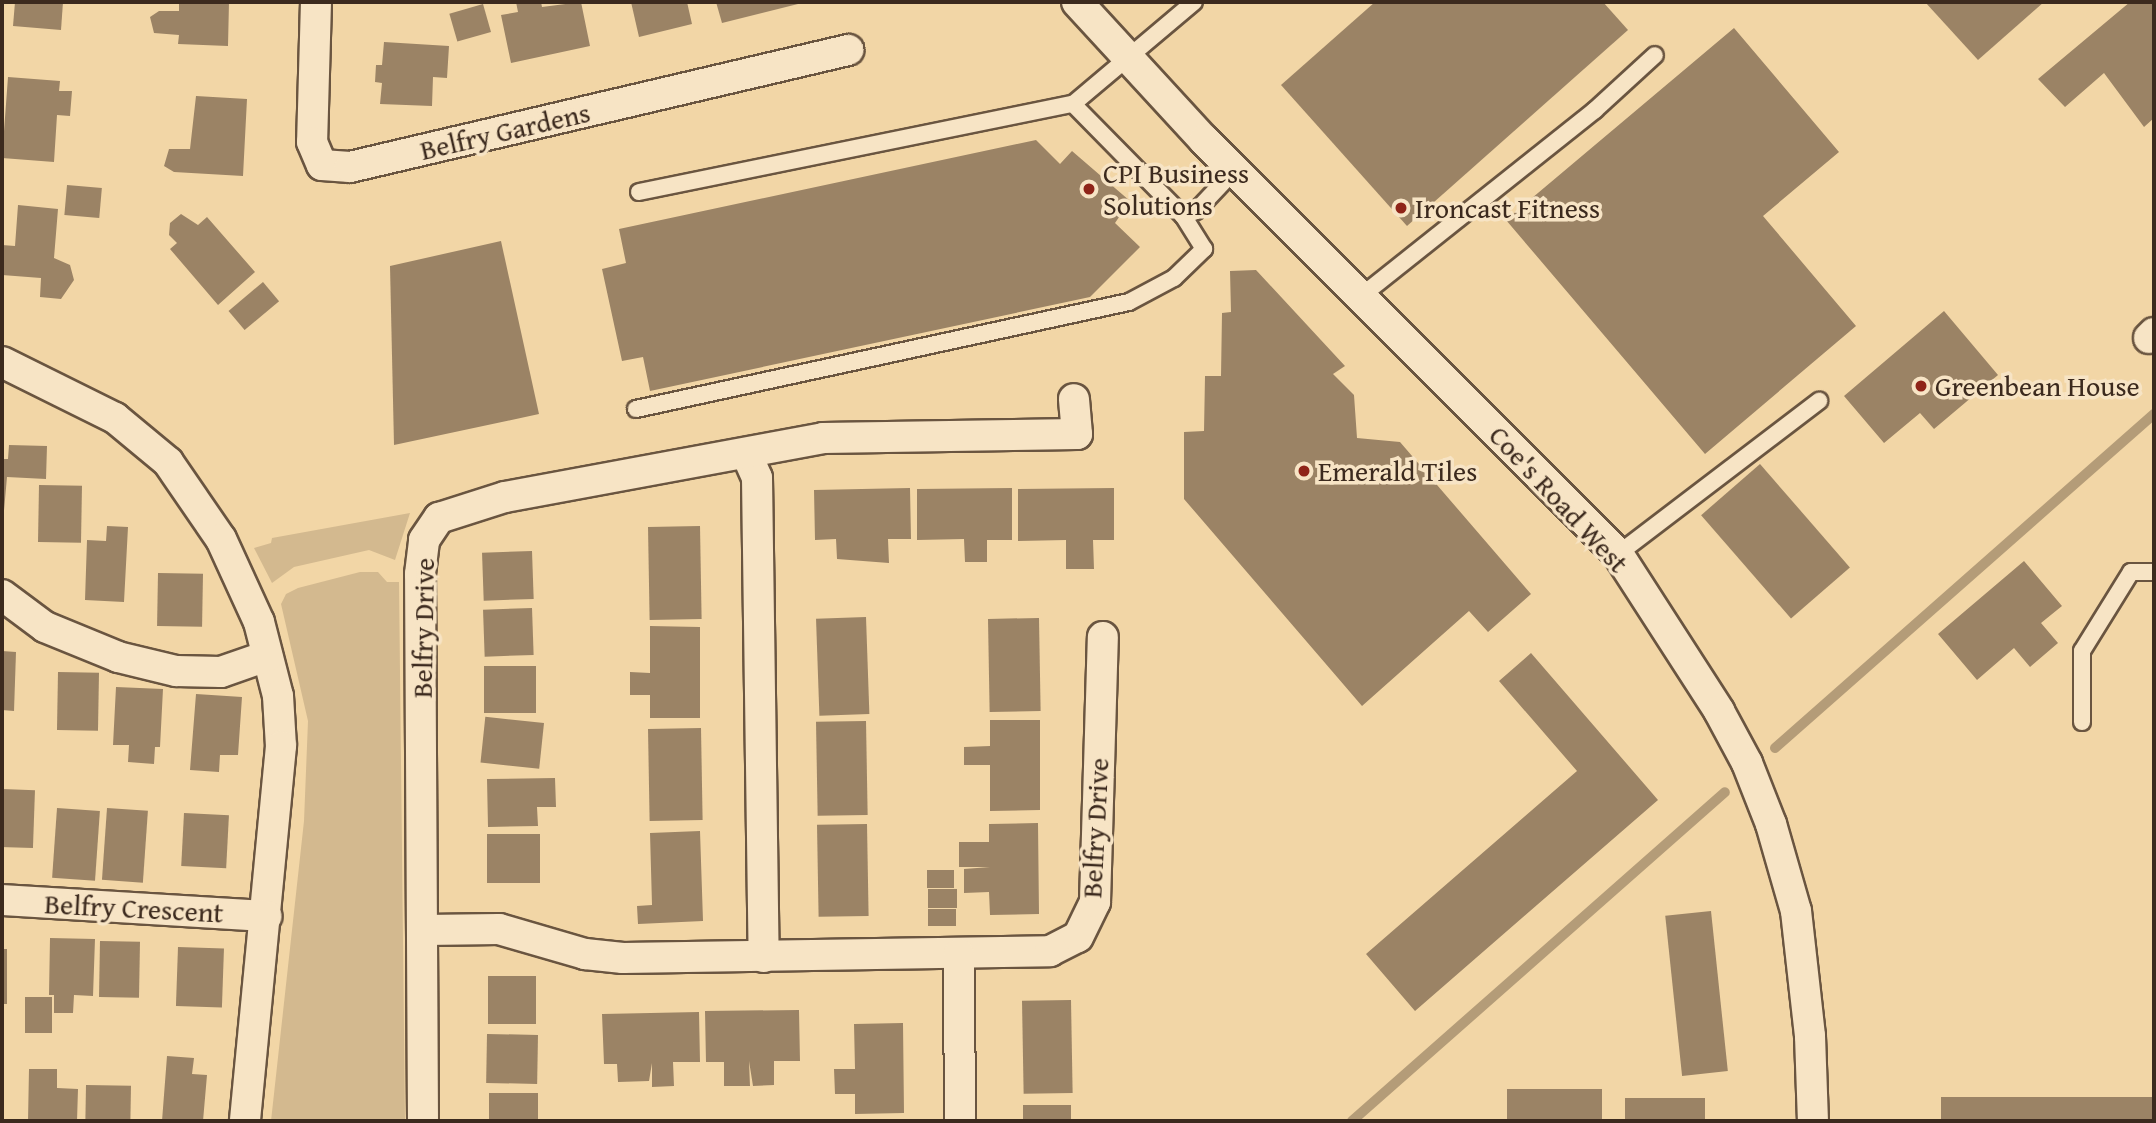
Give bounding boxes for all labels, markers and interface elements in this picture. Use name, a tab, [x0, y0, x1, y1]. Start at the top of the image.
street label: Belfry Gardens	[417, 95, 593, 167]
place label: CPI Business Solutions	[1103, 156, 1249, 222]
marker: CPI Business Solutions	[1081, 181, 1097, 197]
place label: Ironcast Fitness	[1415, 191, 1600, 225]
marker: Ironcast Fitness	[1393, 200, 1409, 216]
place label: Greenbean House	[1935, 369, 2140, 403]
marker: Greenbean House	[1913, 378, 1929, 394]
street label: Coe's Road West	[1482, 419, 1636, 579]
place label: Emerald Tiles	[1318, 454, 1477, 488]
marker: Emerald Tiles	[1296, 463, 1312, 479]
street label: Belfry Drive	[405, 558, 441, 698]
street label: Belfry Drive	[1075, 757, 1115, 899]
street label: Belfry Crescent	[44, 887, 224, 929]

